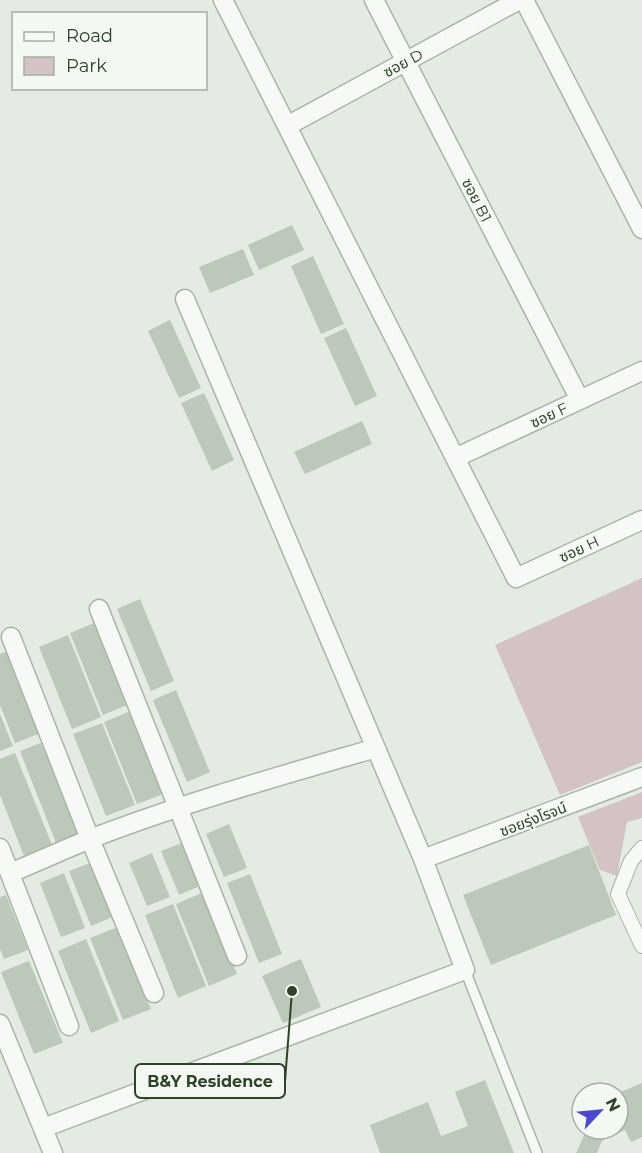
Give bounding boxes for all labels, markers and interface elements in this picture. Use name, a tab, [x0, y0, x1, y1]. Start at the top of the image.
legend	[12, 12, 207, 90]
text: Road	[66, 25, 113, 47]
street label: ซอย D	[380, 45, 426, 81]
text: Park	[66, 55, 107, 77]
street label: ซอย B1	[458, 175, 496, 225]
street label: ซอย F	[527, 398, 571, 432]
street label: ซอย H	[556, 532, 602, 566]
street label: ซอยรุ่งโรจน์	[497, 798, 569, 840]
callout: B&Y Residence	[135, 1064, 285, 1098]
text: B&Y Residence	[147, 1072, 273, 1091]
north arrow	[570, 1081, 630, 1141]
text: N	[602, 1095, 624, 1115]

